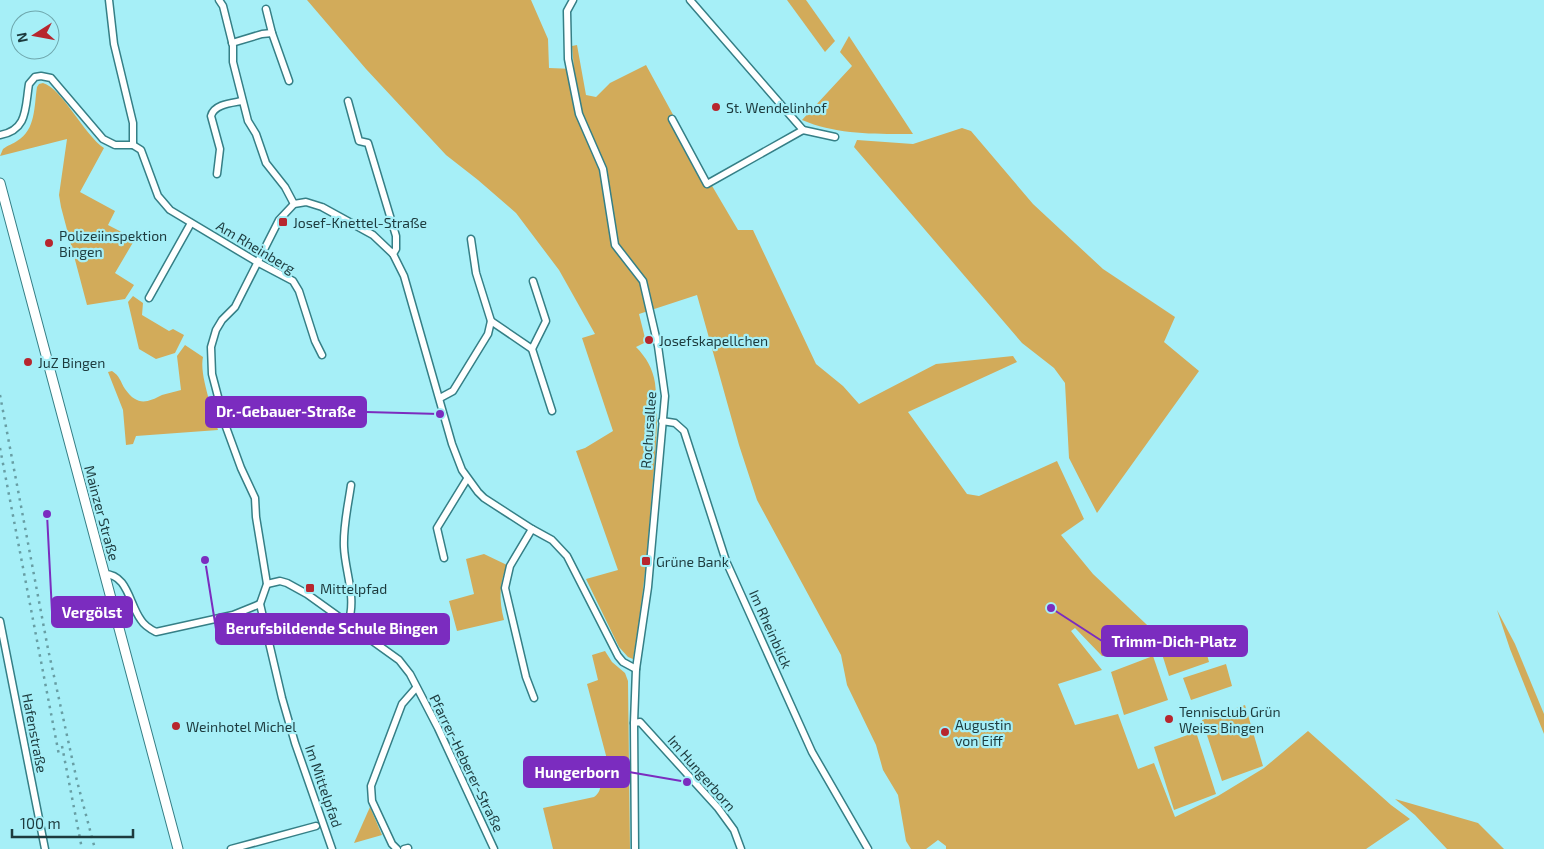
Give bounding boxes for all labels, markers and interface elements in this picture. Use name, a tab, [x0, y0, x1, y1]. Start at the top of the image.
north arrow	[10, 10, 60, 60]
text: N	[12, 31, 31, 44]
place label: St. Wendelinhof	[726, 99, 827, 116]
marker: St. Wendelinhof	[710, 101, 722, 113]
place label: Josef-Knettel-Straße	[293, 214, 427, 231]
marker: Josef-Knettel-Straße	[277, 216, 289, 228]
street label: Am Rheinberg	[214, 217, 299, 277]
place label: Polizeiinspektion Bingen	[59, 227, 167, 260]
marker: Polizeiinspektion Bingen	[43, 237, 55, 249]
place label: Josefskapellchen	[659, 332, 768, 349]
marker: Josefskapellchen	[643, 334, 655, 346]
place label: JuZ Bingen	[38, 354, 105, 371]
marker: JuZ Bingen	[22, 356, 34, 368]
street label: Rochusallee	[637, 391, 659, 469]
callout: Dr.-Gebauer-Straße	[206, 397, 366, 427]
text: Dr.-Gebauer-Straße	[216, 402, 356, 420]
street label: Mainzer Straße	[81, 463, 123, 563]
place label: Grüne Bank	[656, 553, 729, 570]
marker: Grüne Bank	[640, 555, 652, 567]
place label: Mittelpfad	[320, 580, 387, 597]
marker: Mittelpfad	[304, 582, 316, 594]
street label: Im Rheinblick	[746, 587, 796, 671]
callout: Vergölst	[52, 597, 132, 627]
text: Vergölst	[62, 603, 122, 621]
callout: Berufsbildende Schule Bingen	[216, 614, 449, 644]
text: Berufsbildende Schule Bingen	[226, 619, 438, 637]
callout: Trimm-Dich-Platz	[1102, 626, 1247, 656]
text: Trimm-Dich-Platz	[1111, 632, 1237, 650]
street label: Pfarrer-Heberer-Straße	[426, 691, 508, 835]
street label: Hafenstraße	[19, 692, 51, 774]
place label: Tennisclub Grün Weiss Bingen	[1179, 703, 1281, 736]
marker: Tennisclub Grün Weiss Bingen	[1163, 713, 1175, 725]
place label: Augustin von Eiff	[955, 716, 1012, 749]
place label: Weinhotel Michel	[186, 718, 297, 735]
marker: Weinhotel Michel	[170, 720, 182, 732]
marker: Augustin von Eiff	[939, 726, 951, 738]
street label: Im Hungerborn	[664, 732, 740, 814]
street label: Im Mittelpfad	[302, 742, 346, 830]
callout: Hungerborn	[524, 757, 629, 787]
text: Hungerborn	[535, 763, 619, 781]
scale bar	[12, 806, 134, 838]
text: 100 m	[20, 814, 61, 832]

